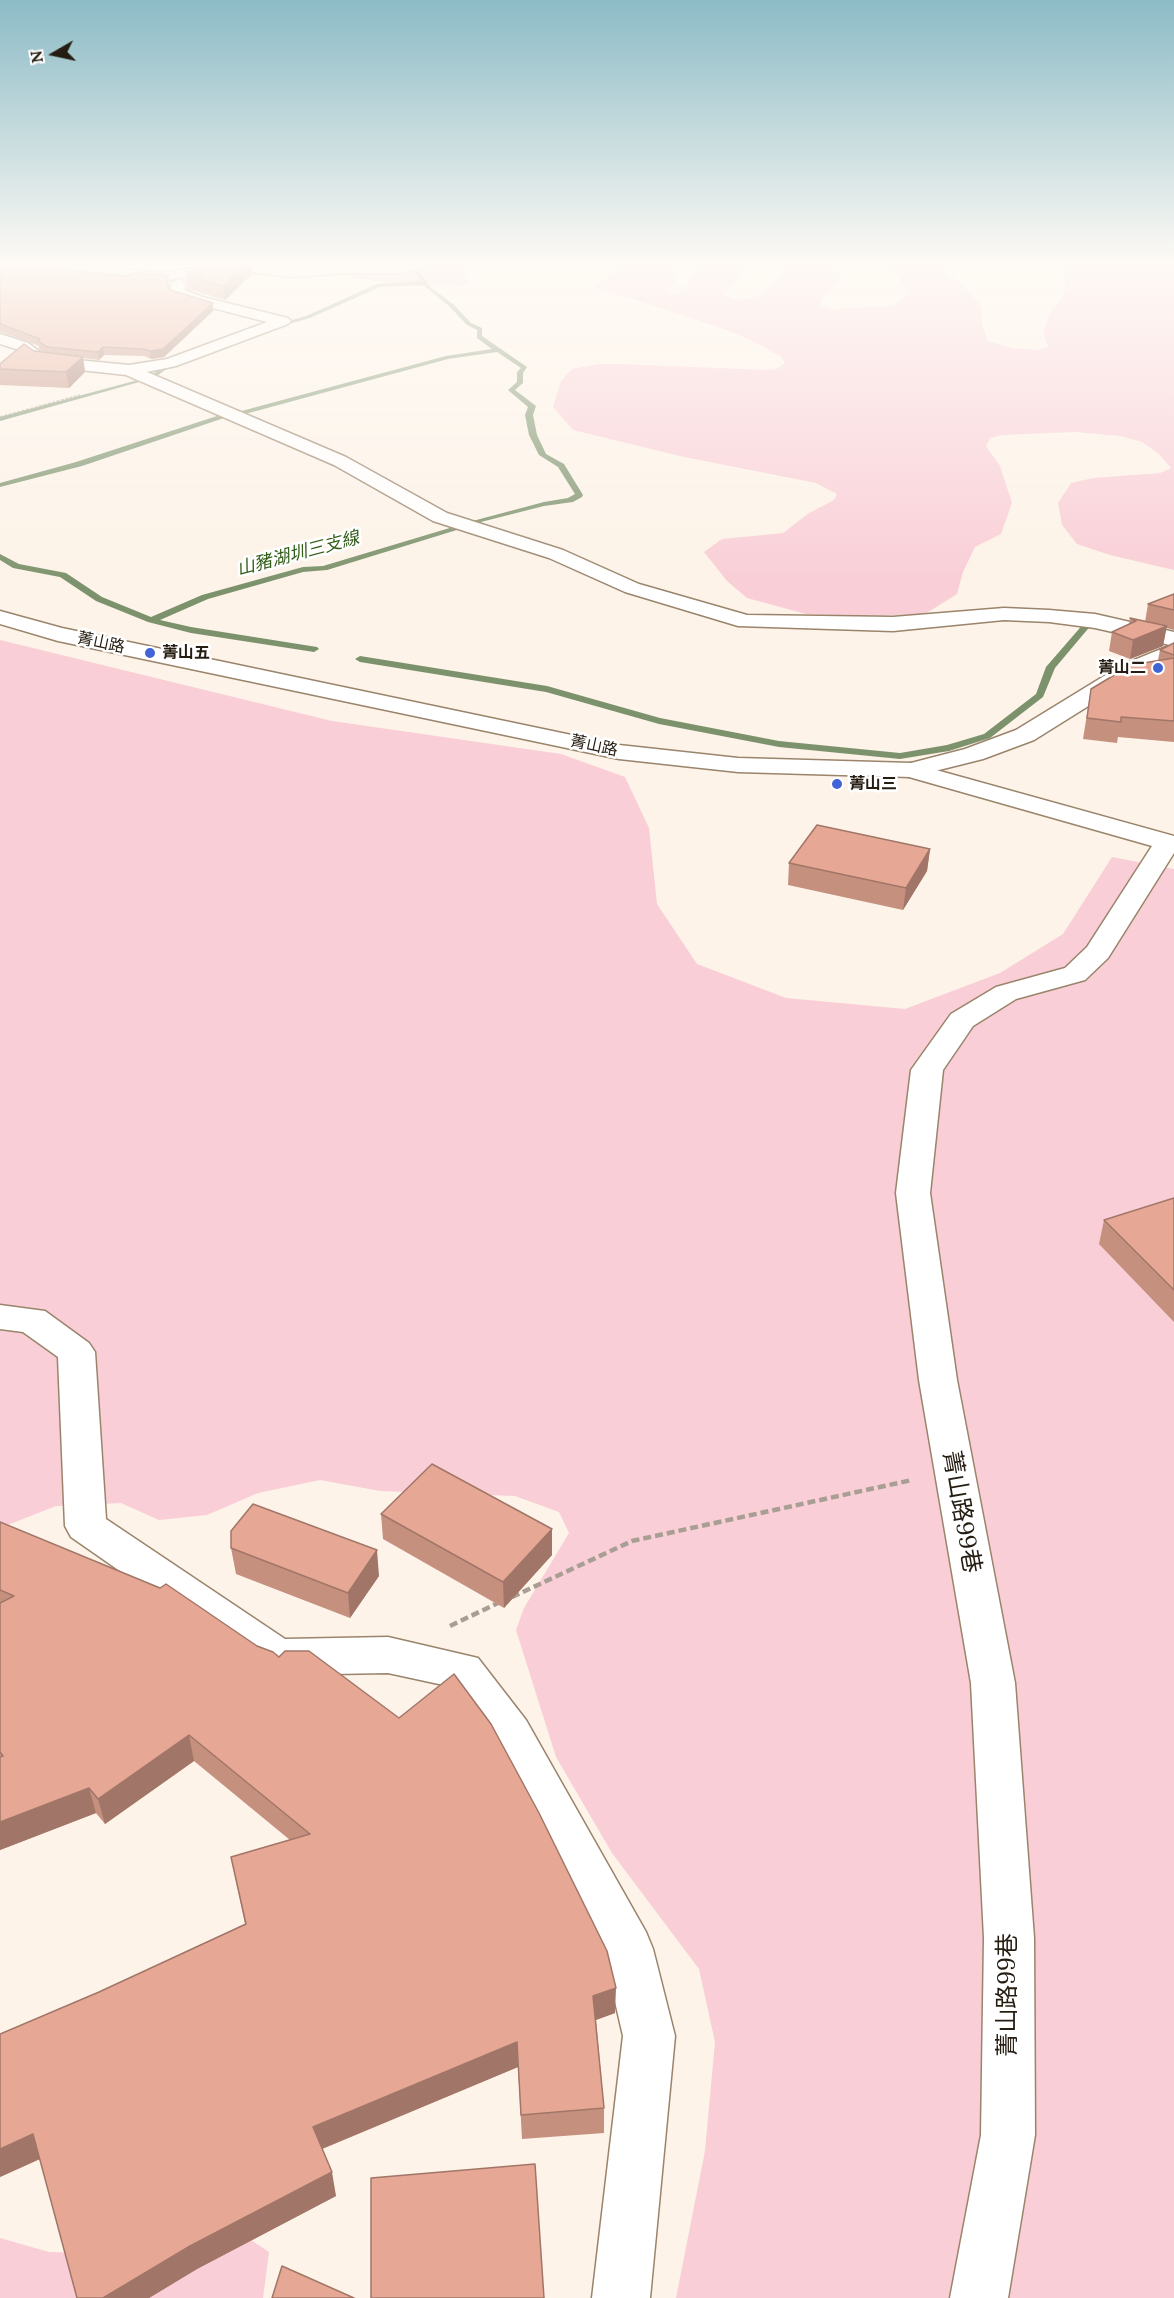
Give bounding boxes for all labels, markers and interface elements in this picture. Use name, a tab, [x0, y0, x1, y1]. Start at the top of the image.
north arrow	[24, 24, 84, 84]
text: N	[25, 49, 47, 64]
water label: 山豬湖圳三支線	[234, 527, 362, 581]
street label: 菁山路	[76, 629, 126, 657]
place label: 菁山五	[162, 643, 210, 663]
marker: 菁山五	[143, 646, 157, 660]
place label: 菁山二	[1098, 658, 1146, 678]
marker: 菁山二	[1151, 661, 1165, 675]
street label: 菁山路	[569, 732, 619, 760]
place label: 菁山三	[849, 774, 897, 794]
marker: 菁山三	[830, 777, 844, 791]
street label: 菁山路99巷	[936, 1449, 986, 1575]
street label: 菁山路99巷	[994, 1933, 1022, 2057]

